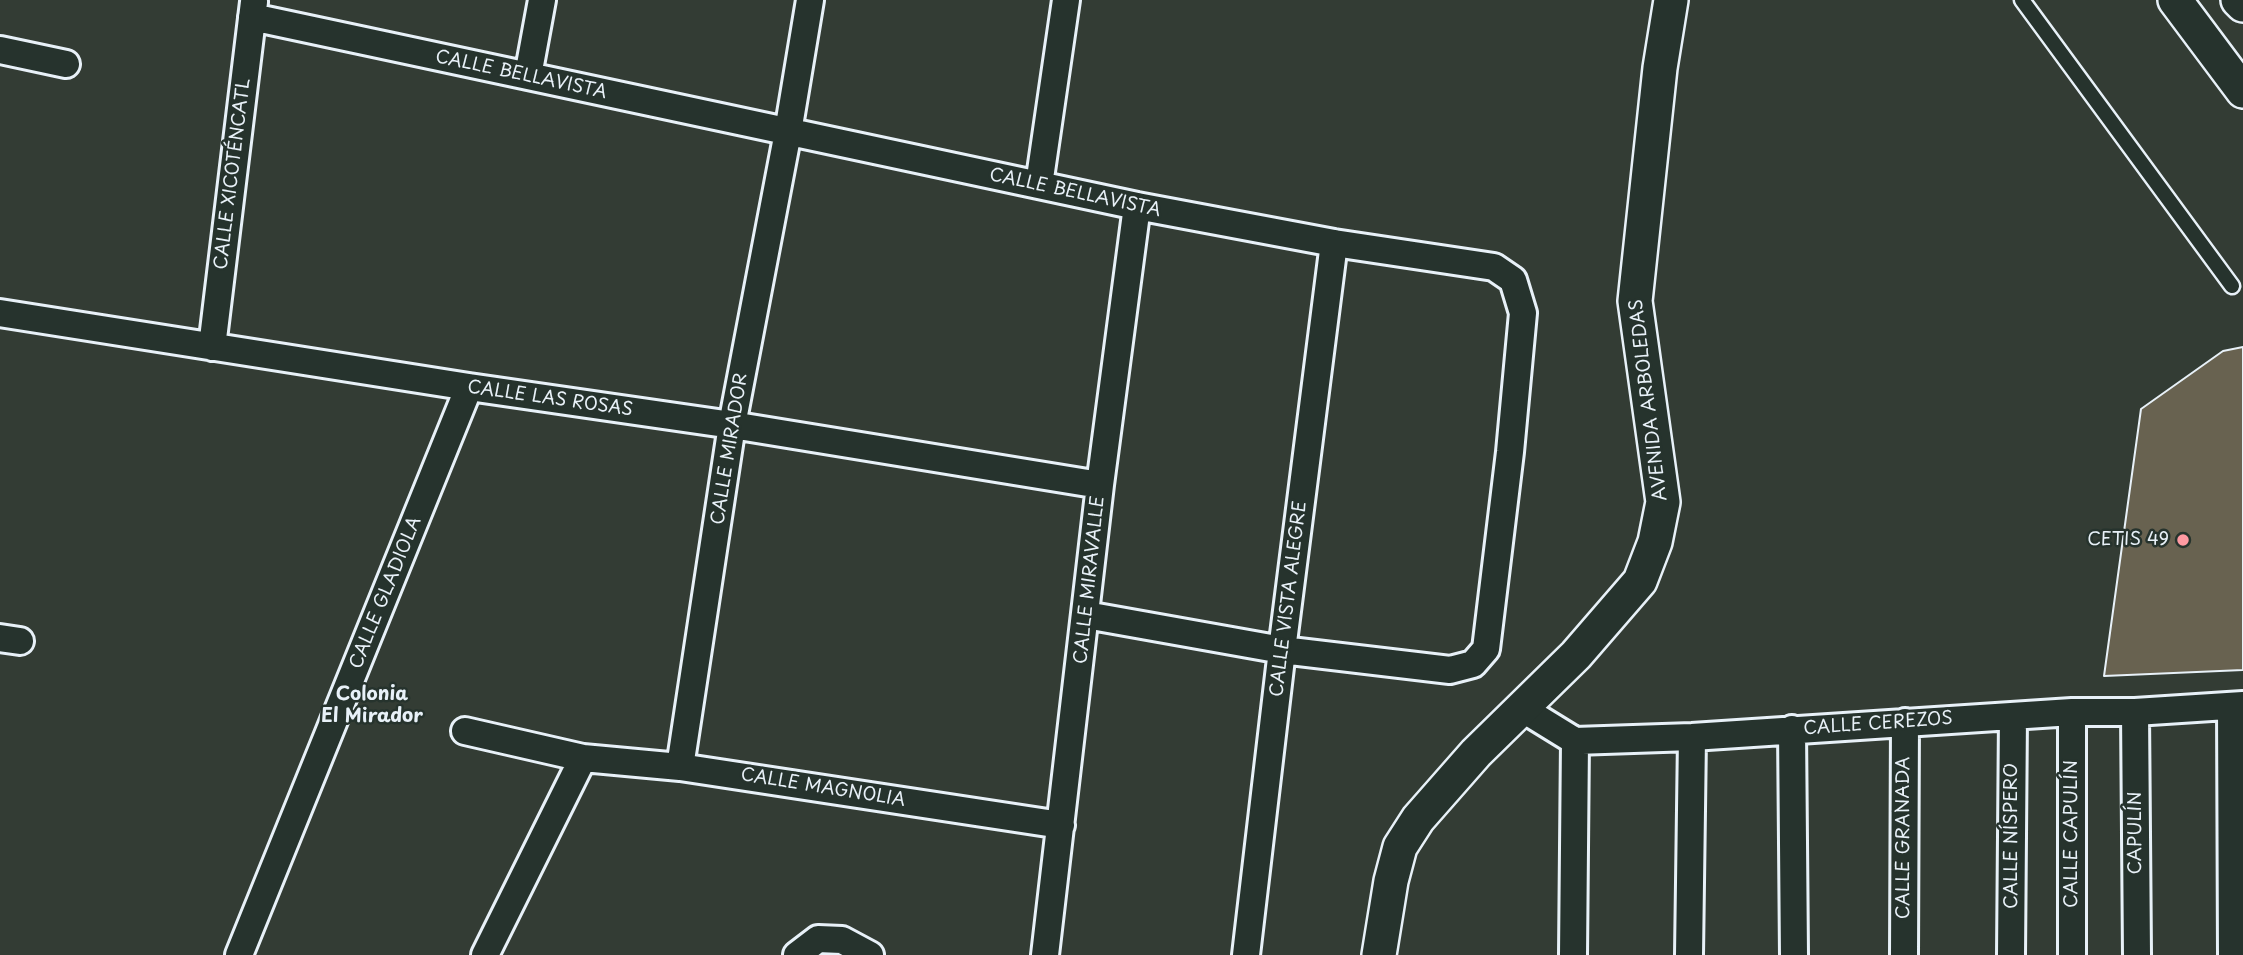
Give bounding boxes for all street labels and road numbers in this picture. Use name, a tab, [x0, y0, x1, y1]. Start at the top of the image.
street label: CALLE BELLAVISTA	[433, 46, 609, 104]
street label: CALLE XICOTÉNCATL	[211, 77, 255, 271]
street label: CALLE BELLAVISTA	[987, 164, 1163, 222]
street label: AVENIDA ARBOLEDAS	[1626, 298, 1672, 502]
street label: CALLE MIRADOR	[707, 372, 753, 526]
street label: CALLE LAS ROSAS	[466, 377, 634, 421]
street label: CALLE MIRAVALLE	[1070, 495, 1110, 665]
street label: CALLE VISTA ALEGRE	[1266, 500, 1312, 698]
street label: CALLE GLADIOLA	[346, 514, 426, 672]
street label: CALLE CEREZOS	[1803, 708, 1953, 740]
street label: CALLE GRANADA	[1893, 757, 1915, 919]
street label: CALLE CAPULÍN	[2061, 760, 2083, 908]
street label: CALLE NÍSPERO	[2001, 763, 2023, 909]
street label: CALLE MAGNOLIA	[739, 764, 907, 812]
street label: CAPULÍN	[2125, 791, 2147, 875]

